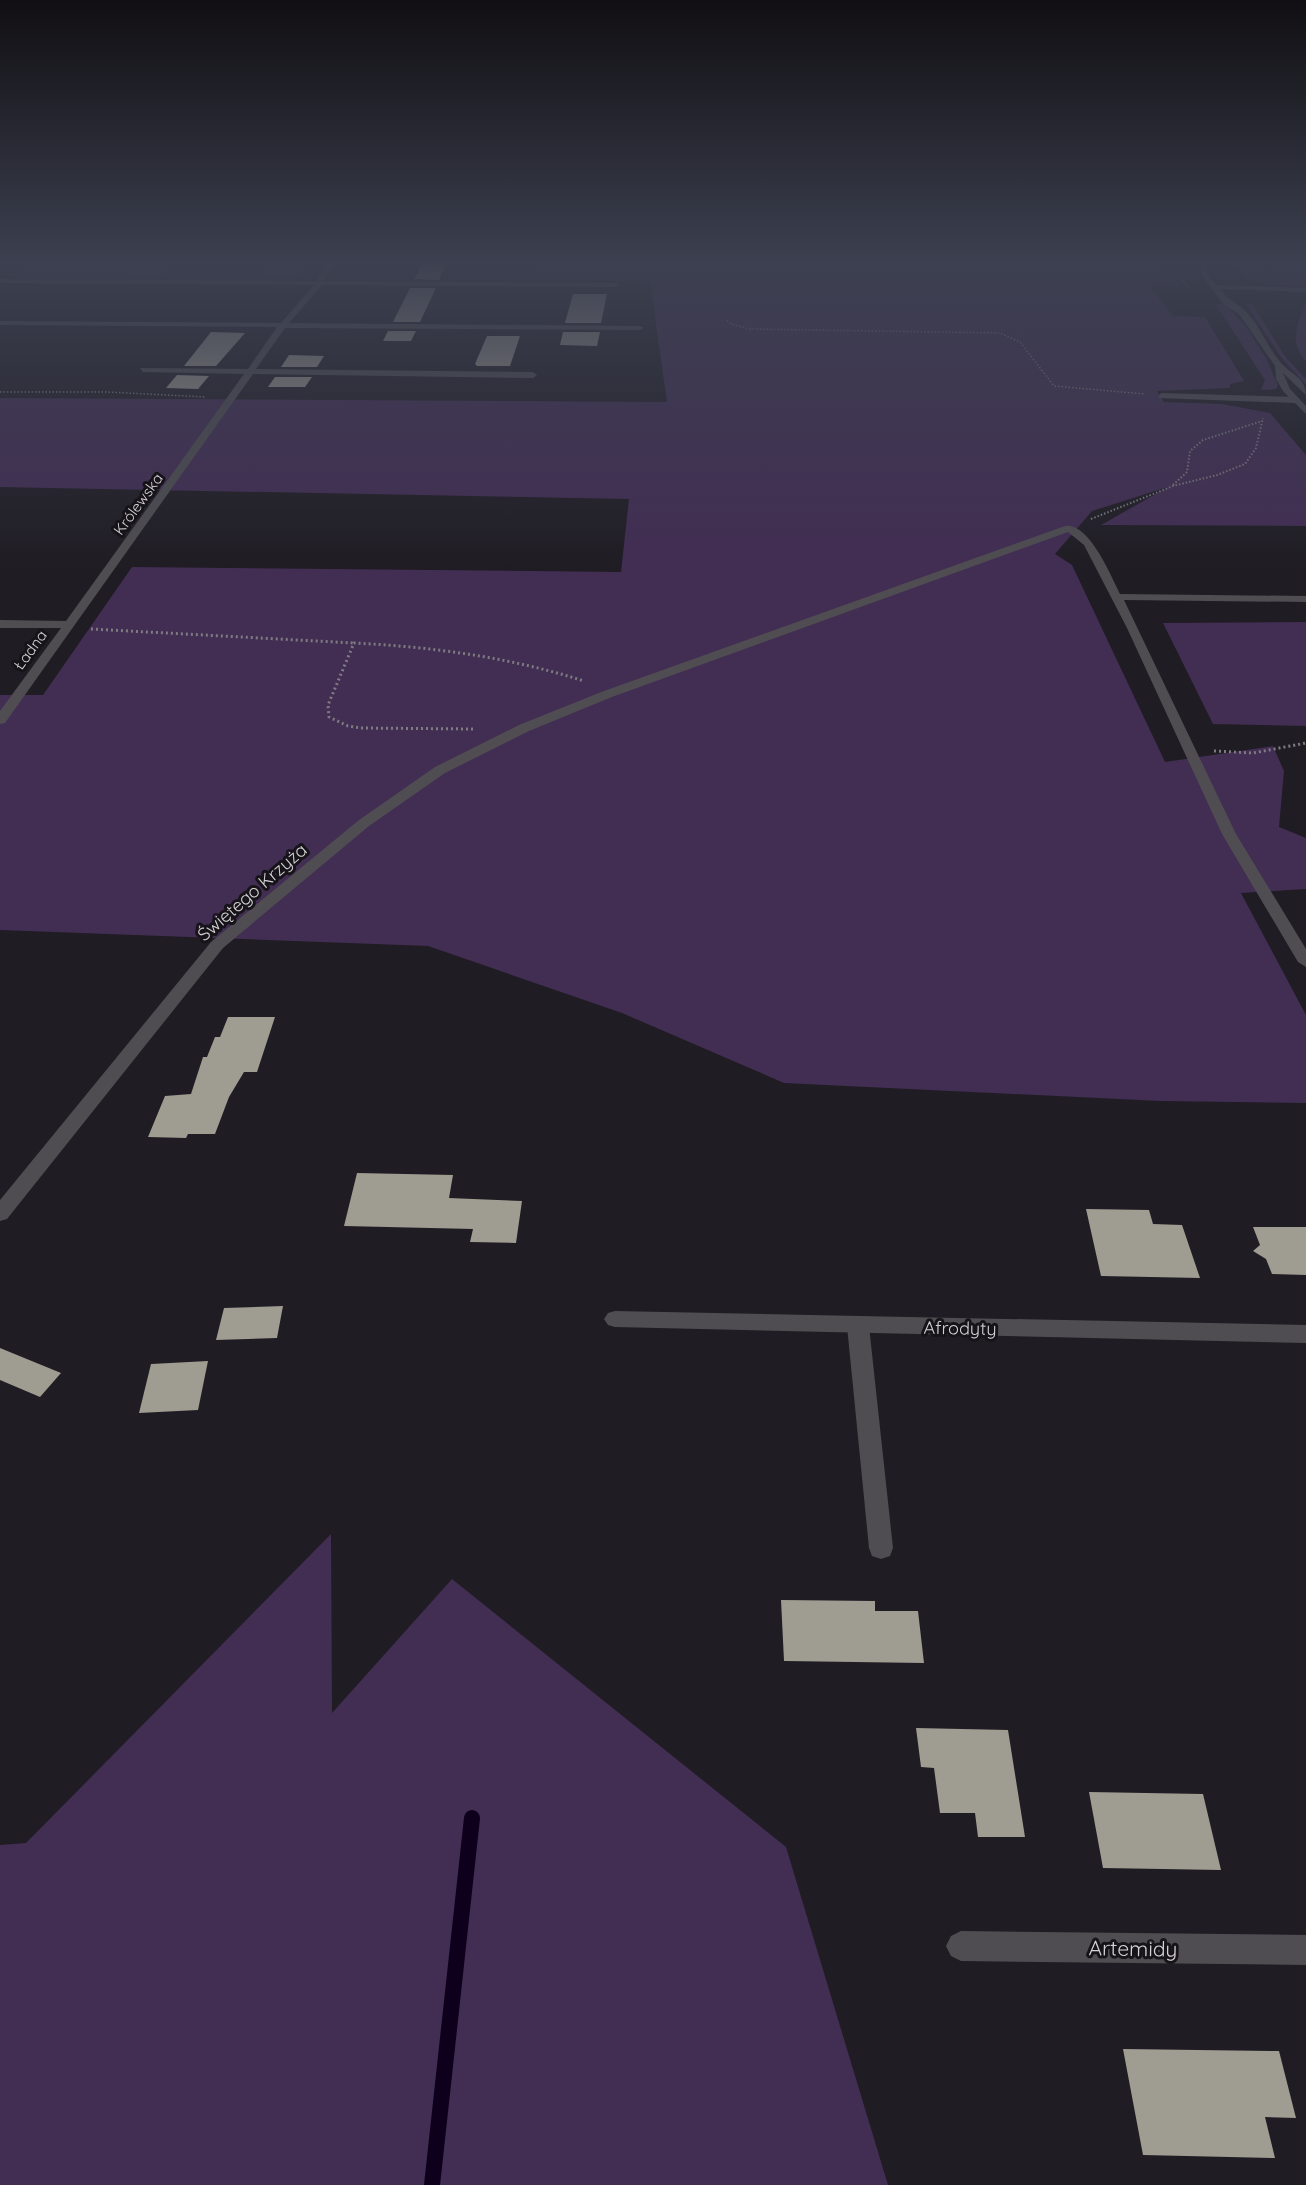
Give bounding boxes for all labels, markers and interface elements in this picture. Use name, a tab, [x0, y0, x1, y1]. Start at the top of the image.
street label: Królewska	[109, 469, 167, 539]
street label: Ładna	[9, 626, 51, 674]
street label: Świętego Krzyża	[192, 838, 312, 946]
street label: Afrodyty	[923, 1316, 997, 1340]
street label: Artemidy	[1088, 1934, 1178, 1962]

